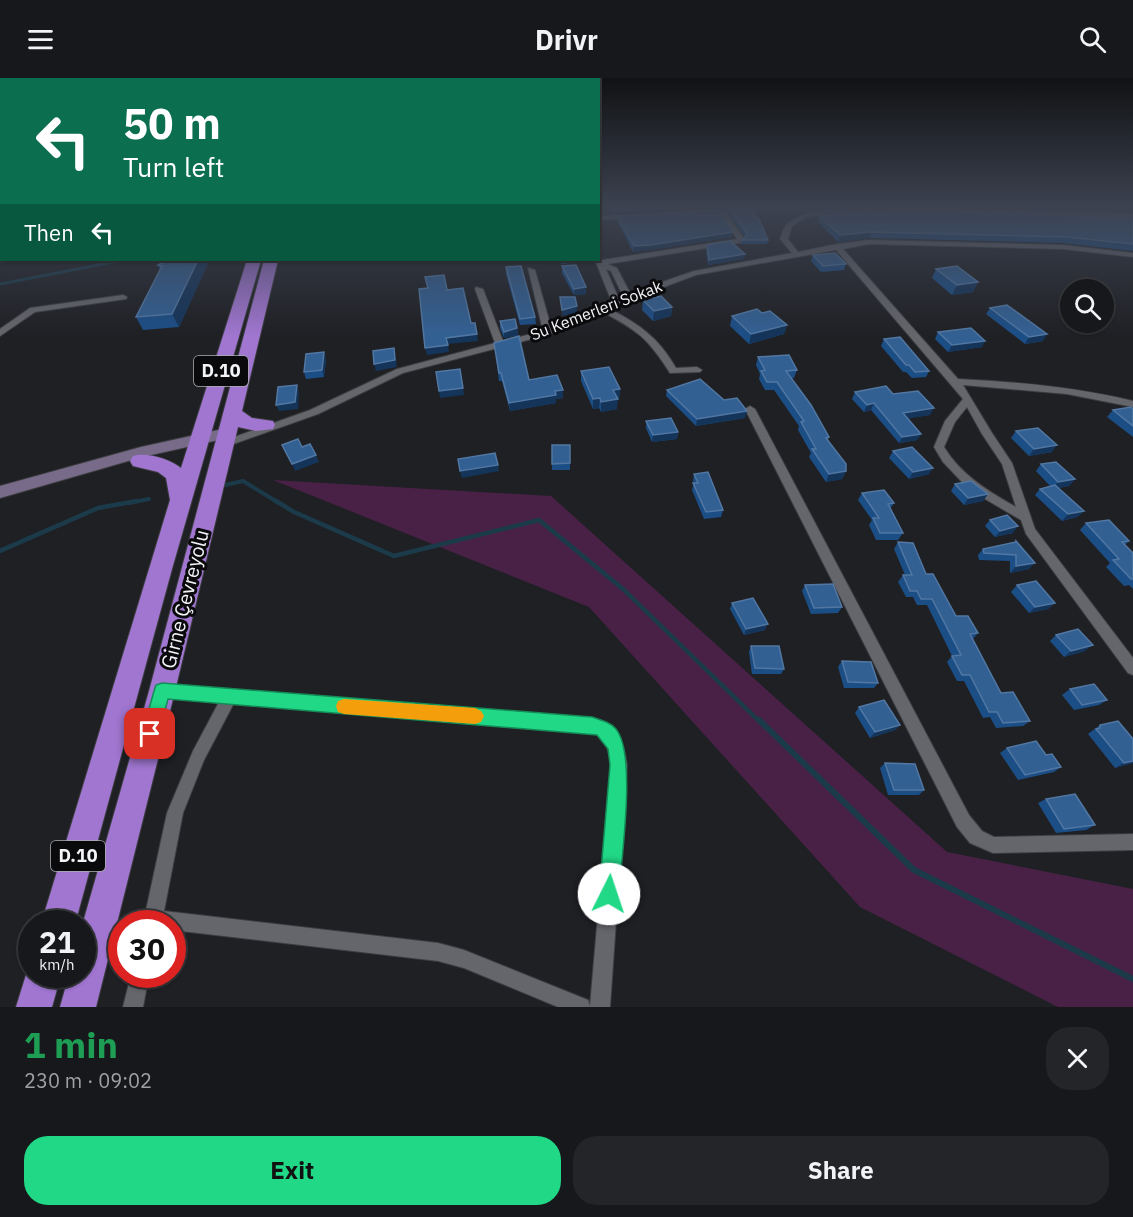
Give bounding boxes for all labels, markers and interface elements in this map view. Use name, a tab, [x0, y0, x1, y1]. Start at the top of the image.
text: Drivr	[535, 22, 598, 57]
icon: menu	[24, 23, 57, 56]
icon: search	[1076, 23, 1109, 56]
text: 50 m	[123, 96, 221, 151]
icon: left	[24, 102, 102, 180]
text: Turn left	[123, 149, 224, 184]
icon: left	[86, 216, 119, 249]
text: Then	[24, 218, 74, 247]
street label: Su Kemerleri Sokak	[527, 275, 665, 344]
map controls	[1060, 279, 1114, 333]
button: search	[1060, 279, 1114, 333]
road number: D.10	[194, 356, 248, 386]
street label: Girne Çevreyolu	[154, 527, 215, 671]
pin	[124, 708, 175, 759]
icon: arrive	[133, 717, 166, 750]
road number: D.10	[51, 841, 105, 871]
position arrow	[577, 862, 641, 926]
speed limit sign: 30	[108, 910, 186, 988]
text: 21	[39, 922, 75, 961]
text: km/h	[39, 955, 75, 974]
text: 1 min	[24, 1021, 118, 1068]
button: close	[1046, 1027, 1109, 1090]
text: 230 m · 09:02	[24, 1067, 152, 1094]
button: Exit	[24, 1136, 561, 1205]
button: Share	[573, 1136, 1109, 1205]

